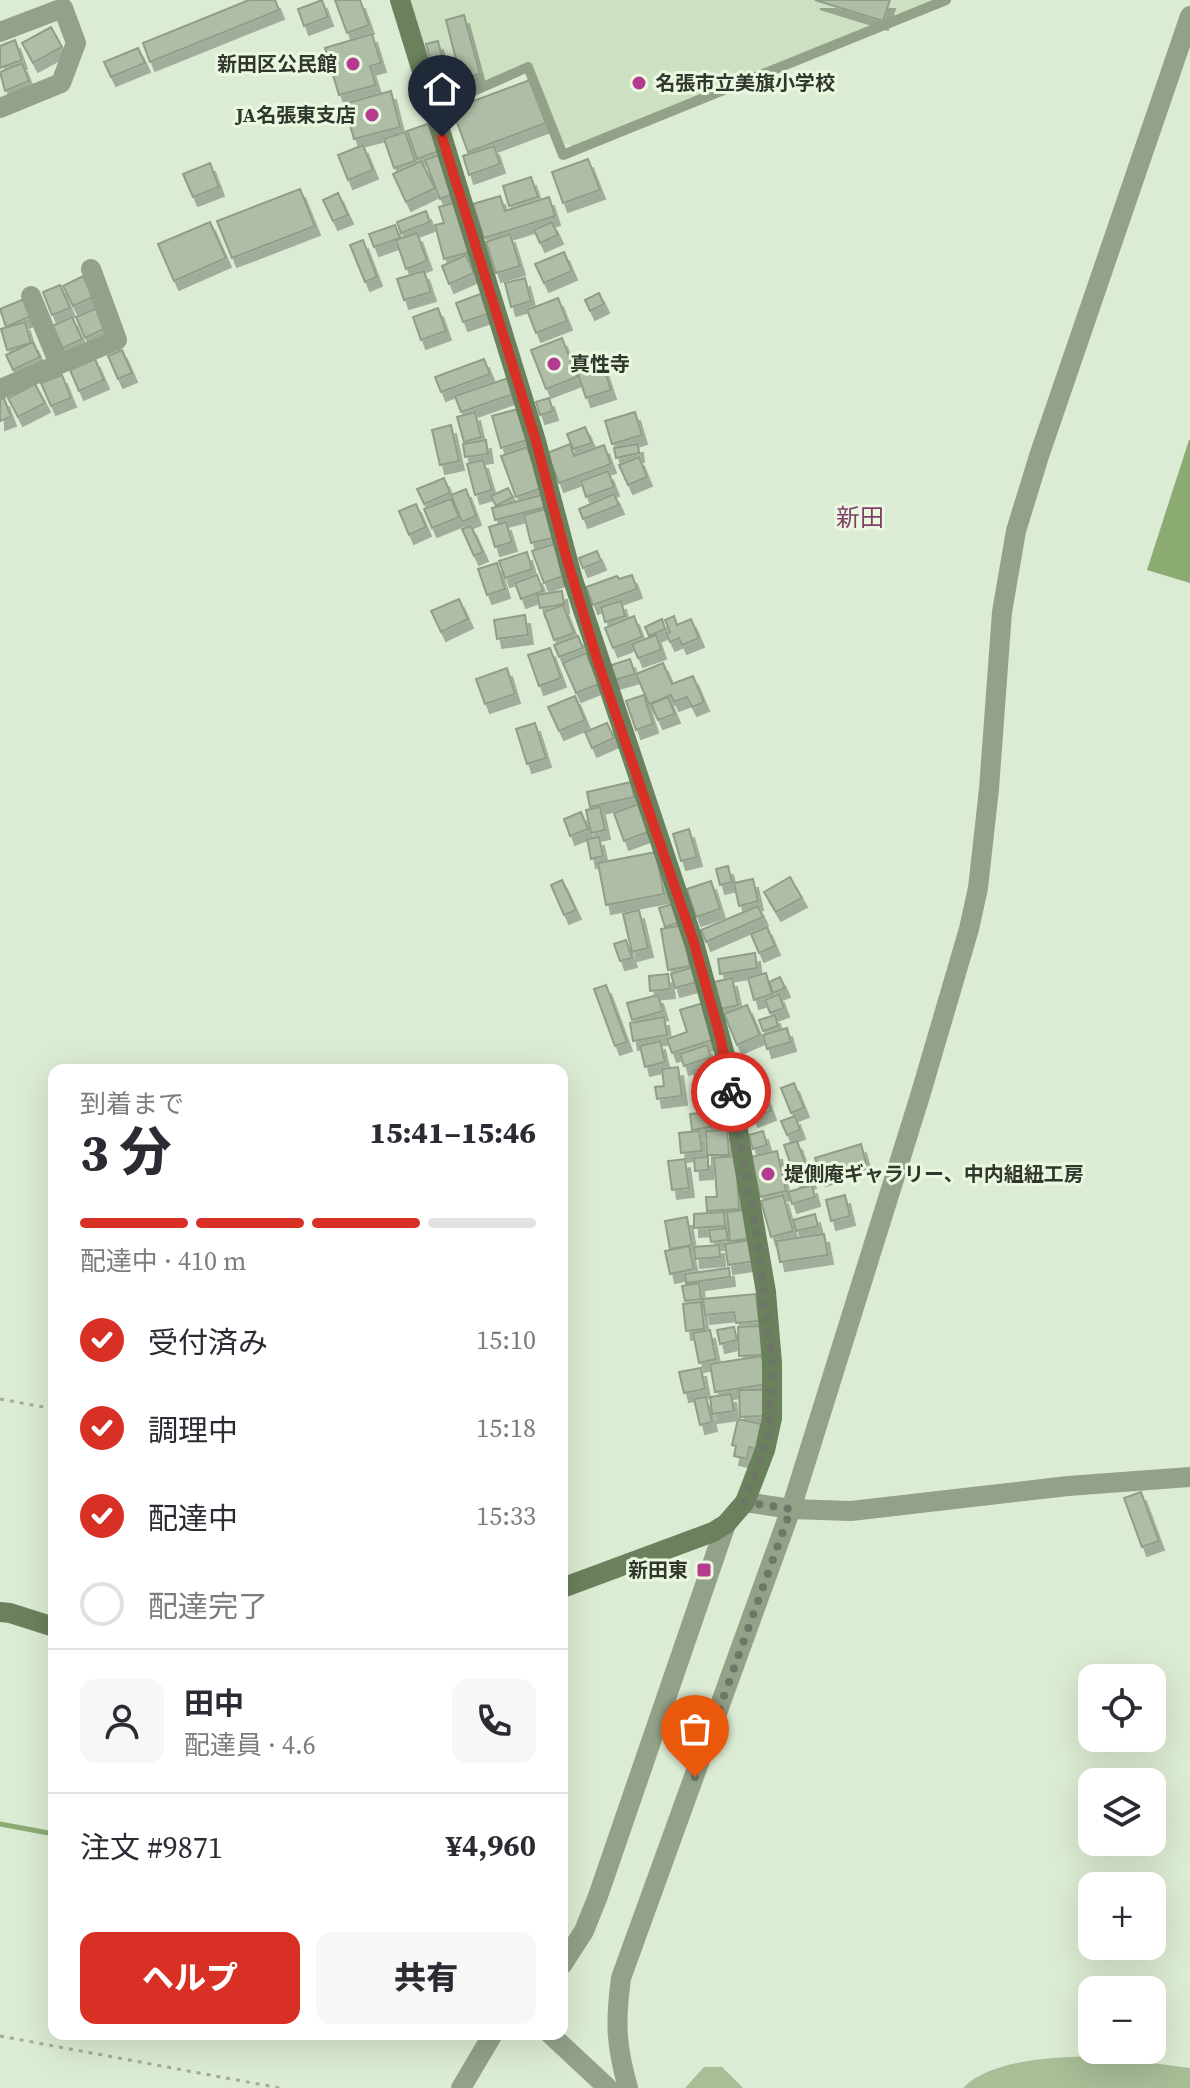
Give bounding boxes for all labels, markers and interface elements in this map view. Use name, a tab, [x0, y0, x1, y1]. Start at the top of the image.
place label: 新田区公民館	[217, 50, 337, 78]
marker: 新田区公民館	[344, 55, 362, 73]
pin	[408, 55, 476, 137]
icon: home	[420, 67, 464, 111]
place label: 名張市立美旗小学校	[655, 69, 835, 97]
marker: 名張市立美旗小学校	[630, 74, 648, 92]
place label: JA名張東支店	[234, 101, 356, 129]
marker: JA名張東支店	[363, 106, 381, 124]
place label: 真性寺	[570, 350, 630, 378]
marker: 真性寺	[545, 355, 563, 373]
district label: 新田	[836, 501, 884, 534]
courier	[691, 1052, 771, 1132]
icon: bike	[709, 1070, 753, 1114]
text: 到着まで	[80, 1086, 184, 1122]
text: 15:41–15:46	[369, 1112, 536, 1153]
text: 3 分	[80, 1116, 172, 1187]
place label: 堤側庵ギャラリー、中内組紐工房	[784, 1160, 1084, 1188]
marker: 堤側庵ギャラリー、中内組紐工房	[759, 1165, 777, 1183]
text: 配達中 · 410 m	[80, 1243, 246, 1279]
icon: check	[80, 1318, 124, 1362]
text: 受付済み	[148, 1322, 268, 1363]
text: 15:10	[476, 1322, 536, 1358]
icon: check	[80, 1406, 124, 1450]
text: 調理中	[148, 1410, 238, 1451]
text: 15:18	[476, 1410, 536, 1446]
icon: check	[80, 1494, 124, 1538]
text: 配達中	[148, 1498, 238, 1539]
text: 15:33	[476, 1498, 536, 1534]
place label: 新田東	[628, 1556, 688, 1584]
marker: 新田東	[695, 1561, 713, 1579]
text: 配達完了	[148, 1586, 268, 1627]
map controls	[1078, 1664, 1166, 2064]
button: locate	[1078, 1664, 1166, 1752]
button: person	[80, 1679, 164, 1763]
button: phone	[452, 1679, 536, 1763]
text: 田中	[184, 1683, 244, 1724]
pin	[661, 1695, 729, 1777]
icon: bag	[673, 1707, 717, 1751]
text: 配達員 · 4.6	[184, 1727, 316, 1763]
button: layers	[1078, 1768, 1166, 1856]
text: ¥4,960	[446, 1825, 536, 1866]
text: 注文 #9871	[80, 1827, 223, 1868]
button: +	[1078, 1872, 1166, 1960]
button: ヘルプ	[80, 1932, 300, 2024]
button: 共有	[316, 1932, 536, 2024]
button: −	[1078, 1976, 1166, 2064]

